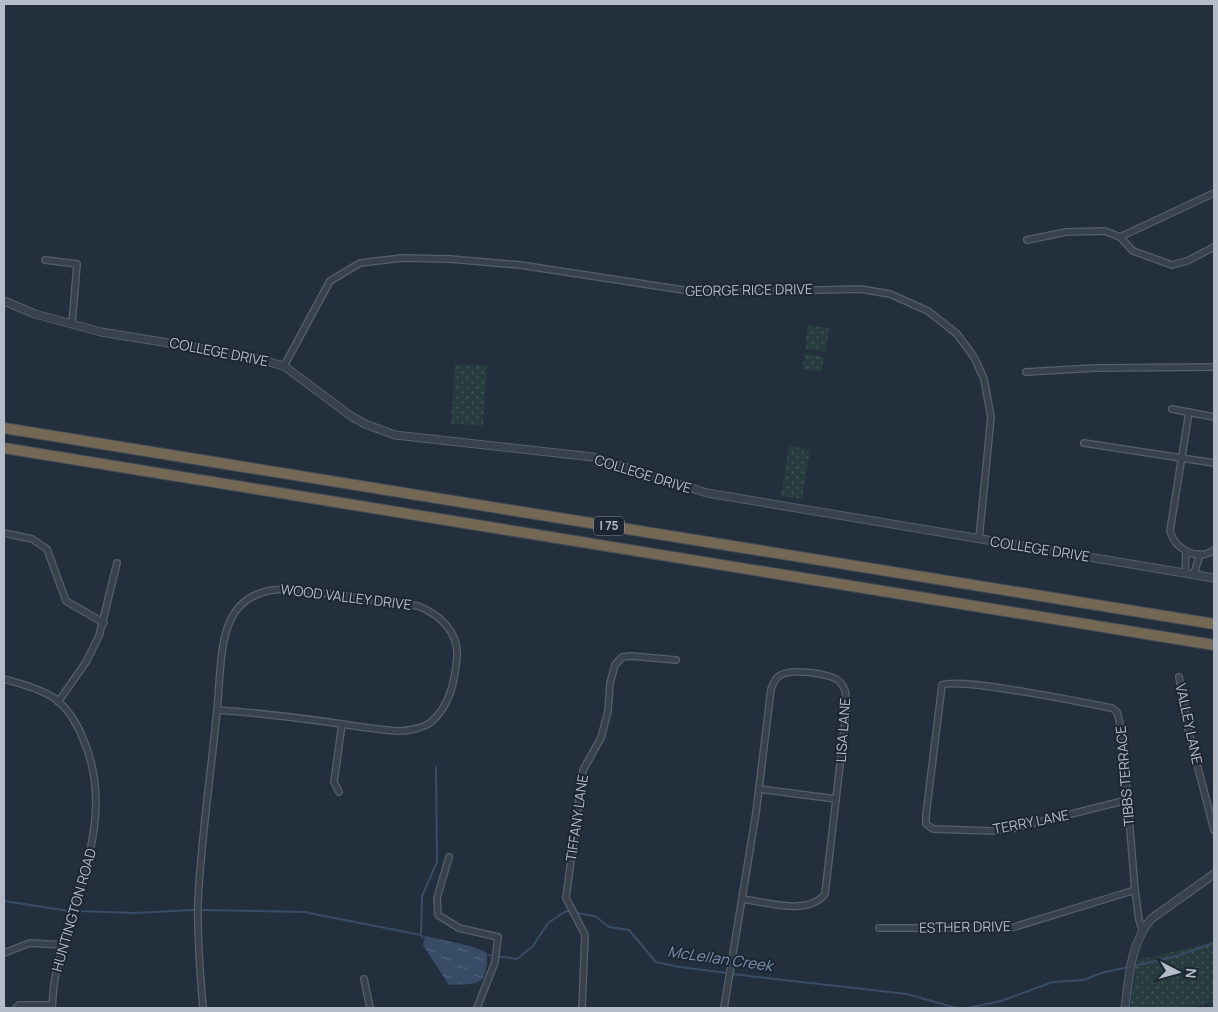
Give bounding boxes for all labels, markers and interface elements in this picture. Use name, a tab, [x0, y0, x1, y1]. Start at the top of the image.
street label: GEORGE RICE DRIVE	[685, 279, 813, 300]
street label: COLLEGE DRIVE	[168, 333, 270, 370]
street label: COLLEGE DRIVE	[592, 450, 694, 497]
road number: I 75	[594, 516, 624, 536]
street label: COLLEGE DRIVE	[989, 531, 1091, 566]
street label: WOOD VALLEY DRIVE	[279, 579, 413, 614]
street label: VALLEY LANE	[1172, 682, 1207, 766]
street label: LISA LANE	[831, 697, 854, 763]
street label: TIBBS TERRACE	[1111, 725, 1138, 827]
street label: TIFFANY LANE	[561, 773, 592, 863]
street label: TERRY LANE	[991, 805, 1071, 838]
street label: HUNTINGTON ROAD	[47, 846, 100, 974]
street label: ESTHER DRIVE	[919, 916, 1011, 937]
water label: McLellan Creek	[666, 941, 776, 977]
north arrow	[1153, 947, 1203, 997]
text: N	[1181, 967, 1201, 979]

